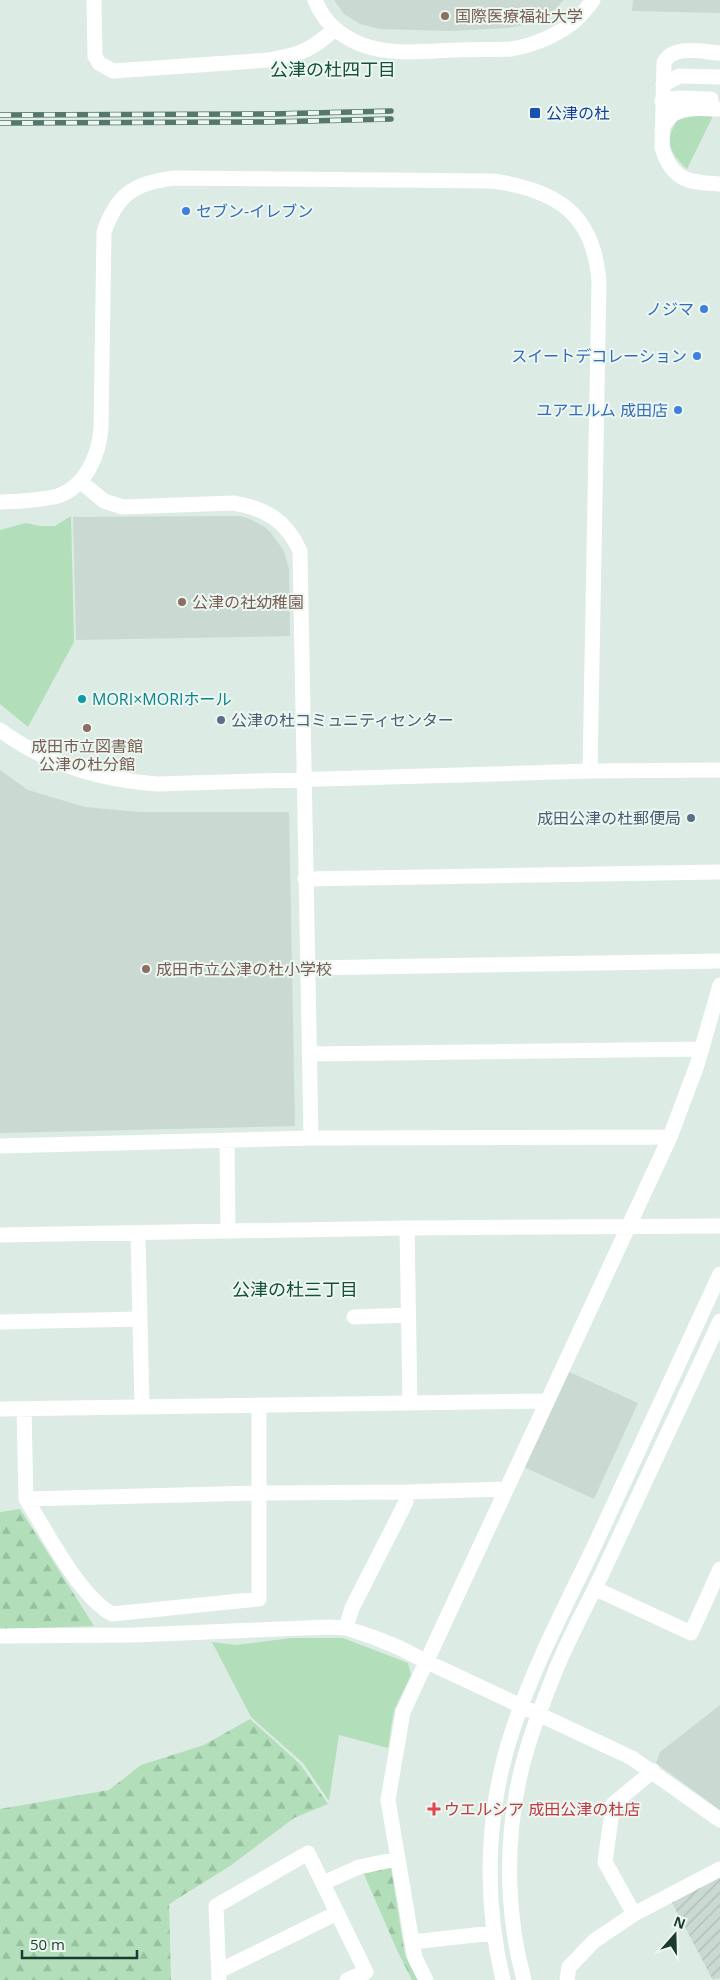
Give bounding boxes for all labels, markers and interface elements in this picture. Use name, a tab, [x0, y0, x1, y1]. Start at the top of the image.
place label: 国際医療福祉大学	[455, 5, 583, 27]
marker: 国際医療福祉大学	[439, 10, 451, 22]
district label: 公津の杜四丁目	[270, 57, 396, 81]
place label: 公津の杜	[546, 102, 610, 124]
marker: 公津の杜	[528, 106, 542, 120]
place label: セブン-イレブン	[196, 200, 313, 222]
marker: セブン-イレブン	[180, 205, 192, 217]
place label: ノジマ	[646, 298, 694, 320]
marker: ノジマ	[698, 303, 710, 315]
place label: スイートデコレーション	[511, 345, 687, 367]
marker: スイートデコレーション	[691, 350, 703, 362]
place label: ユアエルム 成田店	[536, 399, 668, 421]
marker: ユアエルム 成田店	[672, 404, 684, 416]
place label: 公津の社幼稚園	[192, 591, 304, 613]
marker: 公津の社幼稚園	[176, 596, 188, 608]
place label: MORI×MORIホール	[92, 688, 232, 710]
marker: MORI×MORIホール	[76, 693, 88, 705]
place label: 公津の杜コミュニティセンター	[231, 709, 454, 731]
marker: 公津の杜コミュニティセンター	[215, 714, 227, 726]
marker: 成田市立図書館 公津の杜分館	[81, 722, 93, 734]
place label: 成田市立図書館 公津の杜分館	[31, 735, 143, 775]
place label: 成田公津の杜郵便局	[537, 807, 681, 829]
marker: 成田公津の杜郵便局	[685, 812, 697, 824]
place label: 成田市立公津の杜小学校	[156, 958, 332, 980]
marker: 成田市立公津の杜小学校	[140, 963, 152, 975]
district label: 公津の杜三丁目	[232, 1277, 358, 1301]
place label: ウエルシア 成田公津の杜店	[444, 1798, 640, 1820]
marker: ウエルシア 成田公津の杜店	[428, 1803, 440, 1815]
north arrow	[650, 1910, 700, 1960]
text: N	[671, 1911, 688, 1933]
scale bar	[22, 1928, 138, 1960]
text: 50 m	[30, 1934, 65, 1954]

